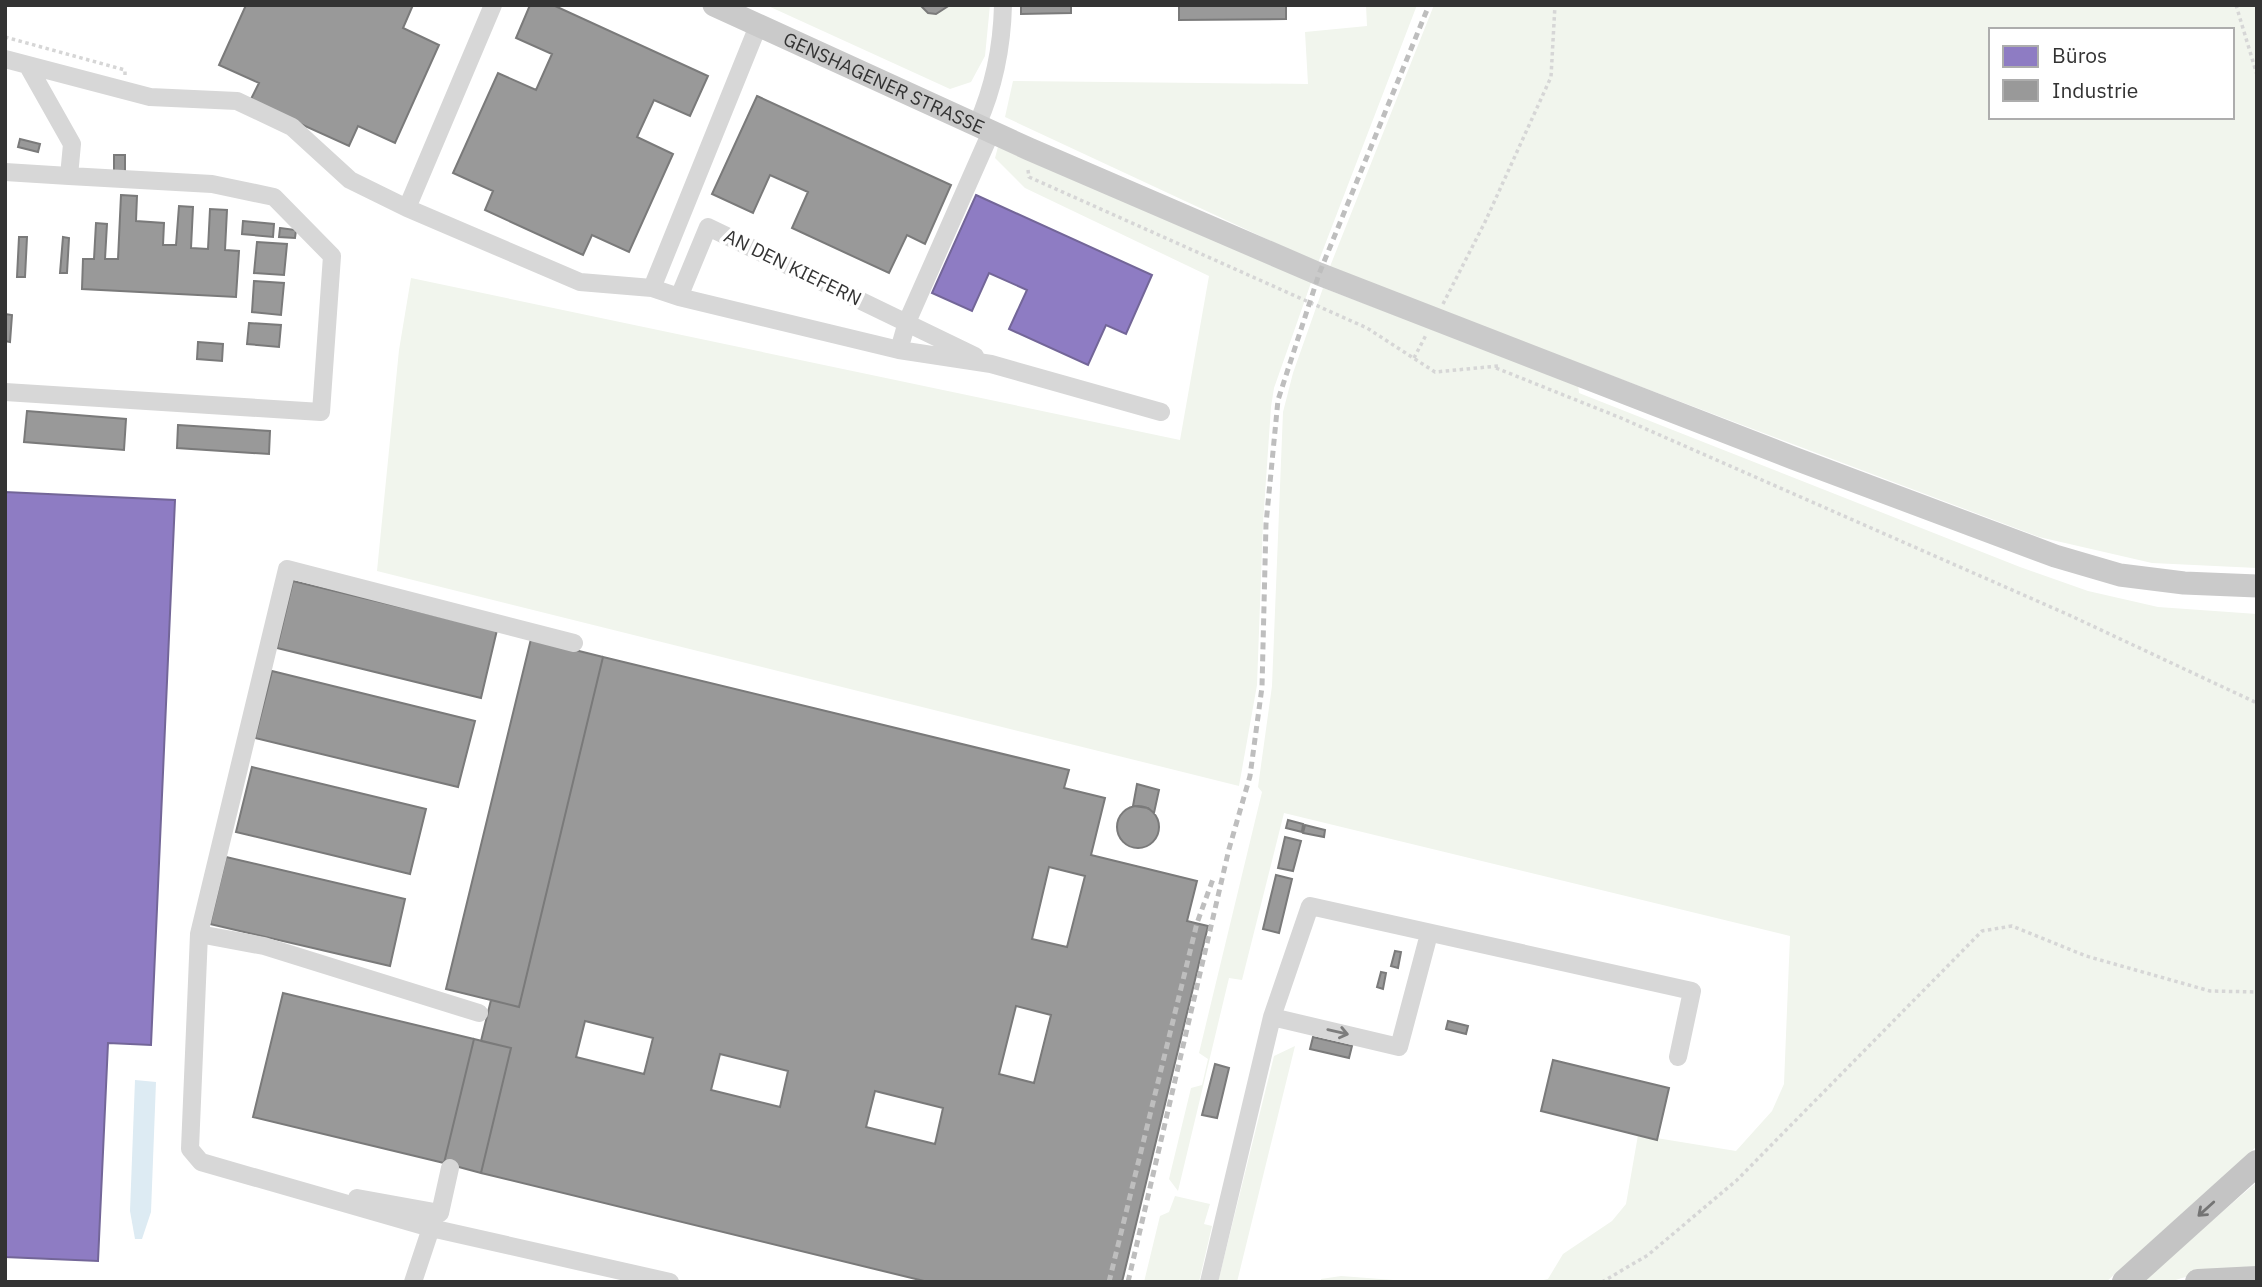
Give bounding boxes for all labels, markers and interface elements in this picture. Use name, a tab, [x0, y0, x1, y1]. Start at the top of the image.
street label: GENSHAGENER STRASSE	[780, 26, 988, 139]
legend	[1989, 28, 2234, 119]
text: Büros	[2052, 41, 2107, 69]
text: Industrie	[2052, 76, 2138, 104]
street label: AN DEN KIEFERN	[720, 223, 866, 311]
one-way arrow	[1326, 1026, 1349, 1040]
one-way arrow	[2197, 1201, 2215, 1217]

